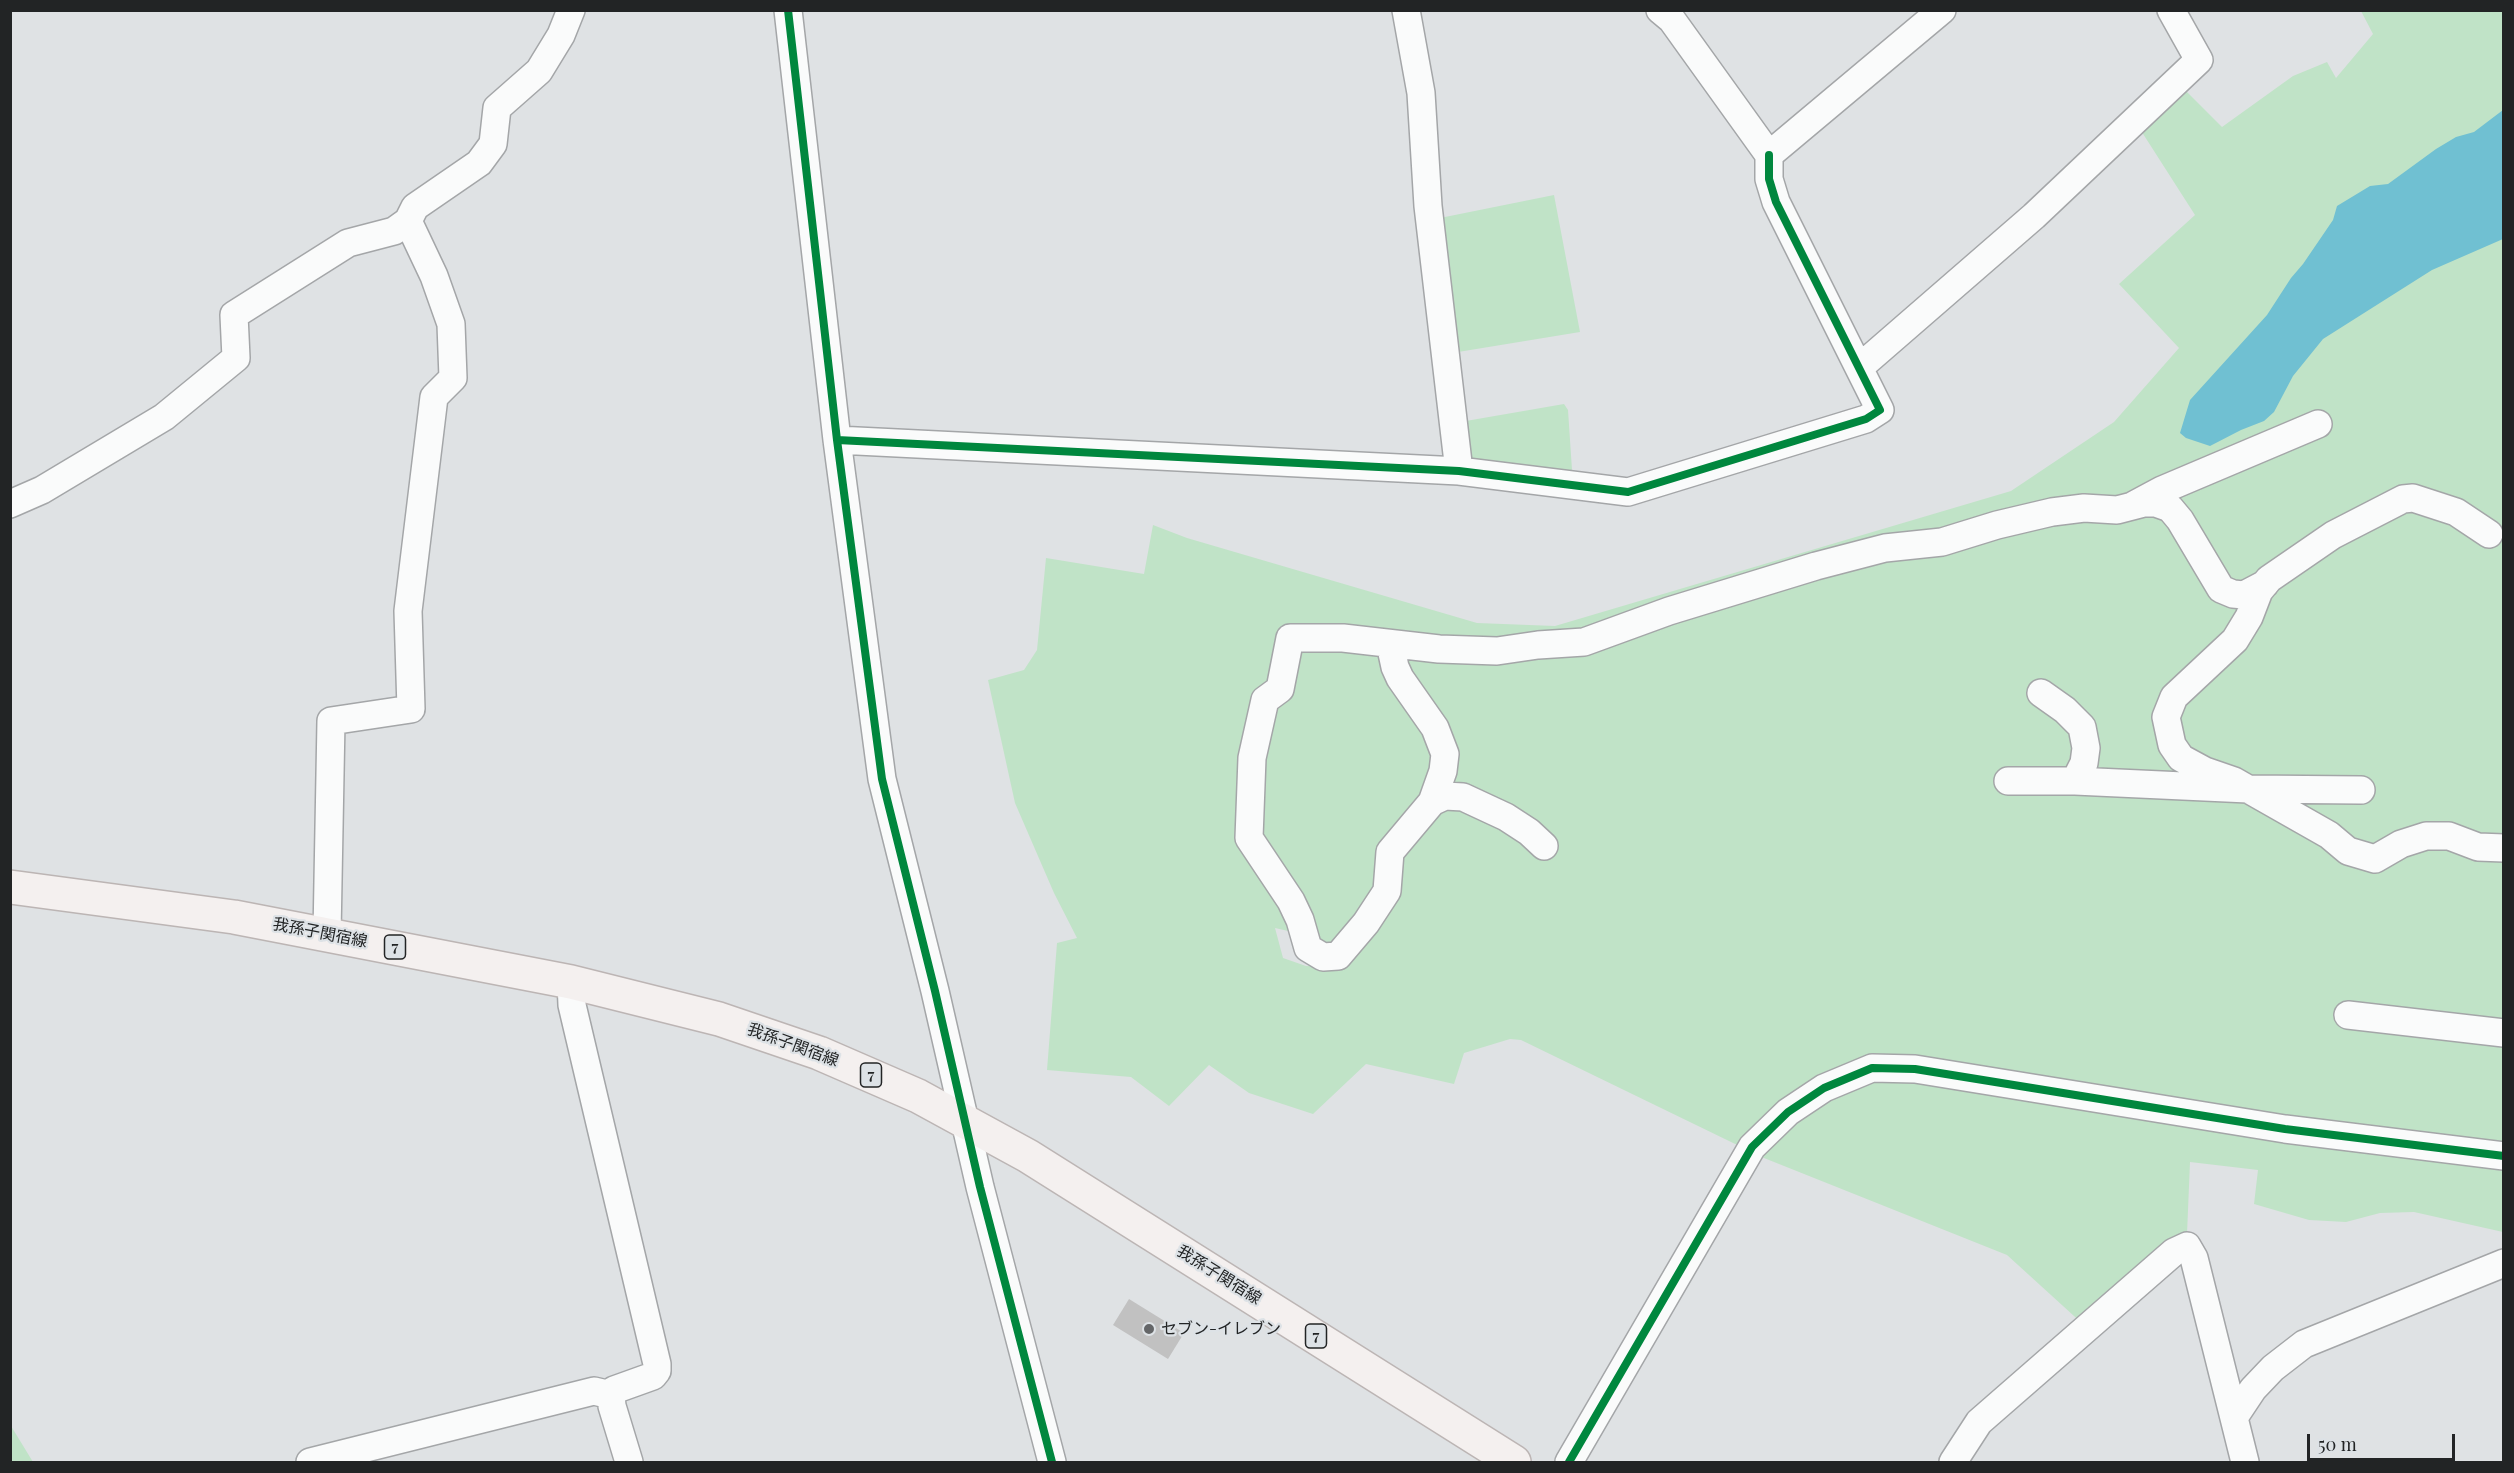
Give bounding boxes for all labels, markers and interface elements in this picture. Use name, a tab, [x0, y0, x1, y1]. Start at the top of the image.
street label: 我孫子関宿線	[271, 914, 369, 952]
road number: 7	[384, 935, 406, 959]
street label: 我孫子関宿線	[745, 1020, 841, 1070]
road number: 7	[860, 1063, 882, 1087]
street label: 我孫子関宿線	[1173, 1241, 1265, 1309]
place label: セブン-イレブン	[1161, 1319, 1281, 1339]
marker: セブン-イレブン	[1142, 1322, 1156, 1336]
road number: 7	[1306, 1324, 1326, 1348]
scale bar	[2310, 1422, 2458, 1460]
text: 50 m	[2318, 1432, 2357, 1456]

